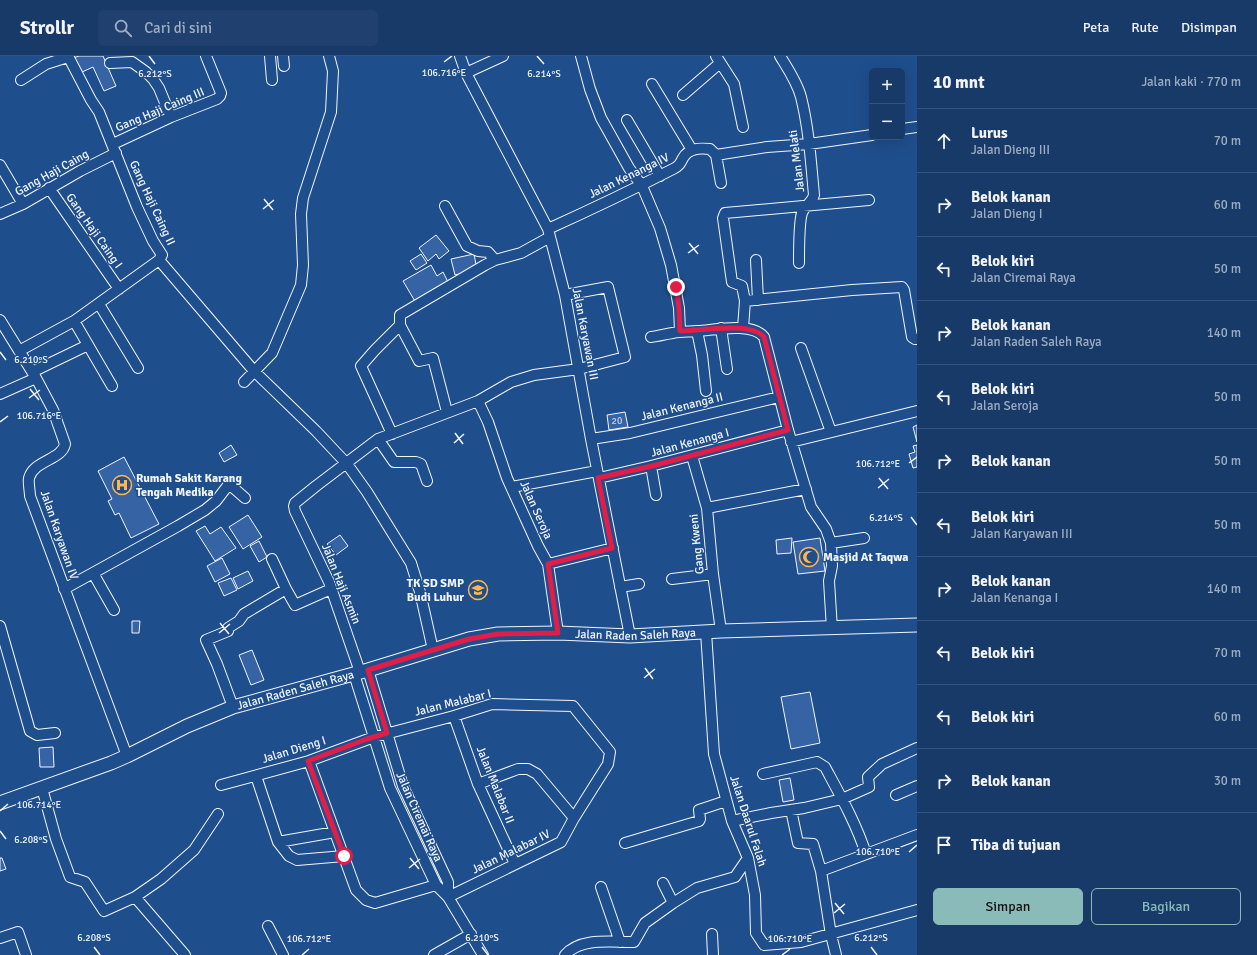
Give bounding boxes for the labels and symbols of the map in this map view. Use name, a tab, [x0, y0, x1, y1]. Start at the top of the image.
text: 106.716°E	[422, 67, 467, 79]
text: 6.212°S	[138, 68, 172, 80]
text: 6.214°S	[527, 68, 561, 80]
street label: Gang Haji Caing III	[113, 84, 207, 136]
street label: Jalan Melati	[786, 129, 808, 193]
street label: Gang Haji Caing	[12, 147, 92, 199]
street label: Jalan Kenanga IV	[586, 150, 672, 202]
street label: Gang Haji Caing II	[126, 158, 178, 248]
street label: Gang Haji Caing I	[63, 191, 125, 271]
route end	[667, 278, 685, 296]
street label: Jalan Karyawan III	[569, 287, 601, 381]
text: 6.210°S	[14, 354, 48, 366]
street label: Jalan Kenanga II	[639, 390, 725, 424]
text: 106.716°E	[17, 410, 62, 422]
house number: 20	[612, 415, 622, 427]
street label: Jalan Kenanga I	[649, 425, 731, 461]
text: 106.712°E	[856, 458, 901, 470]
place label: Rumah Sakit Karang Tengah Medika	[136, 471, 242, 500]
hospital icon: Rumah Sakit Karang Tengah Medika	[111, 474, 133, 496]
street label: Jalan Seroja	[516, 478, 556, 542]
street label: Jalan Karyawan IV	[37, 488, 81, 582]
text: 6.214°S	[869, 512, 903, 524]
street label: Gang Kweni	[686, 513, 708, 575]
street label: Jalan Haji Asmin	[318, 542, 364, 626]
mosque icon: Masjid At Taqwa	[798, 546, 820, 568]
place label: Masjid At Taqwa	[823, 550, 908, 565]
place label: TK SD SMP Budi Luhur	[407, 576, 464, 605]
school or university icon: TK SD SMP Budi Luhur	[467, 579, 489, 601]
street label: Jalan Raden Saleh Raya	[575, 625, 696, 644]
street label: Jalan Raden Saleh Raya	[235, 667, 356, 713]
street label: Jalan Malabar I	[413, 686, 493, 720]
street label: Jalan Dieng I	[260, 733, 328, 767]
street label: Jalan Malabar II	[473, 744, 517, 826]
street label: Jalan Ciremai Raya	[392, 770, 446, 864]
street label: Jalan Daarul Falah	[726, 773, 770, 869]
text: 106.714°E	[17, 799, 62, 811]
street label: Jalan Malabar IV	[469, 827, 553, 877]
text: 6.208°S	[14, 834, 48, 846]
text: 106.710°E	[856, 846, 901, 858]
route start	[335, 847, 353, 865]
text: 6.208°S	[77, 932, 111, 944]
text: 6.210°S	[465, 932, 499, 944]
text: 6.212°S	[854, 932, 888, 944]
text: 106.712°E	[287, 933, 332, 945]
text: 106.710°E	[768, 933, 813, 945]

